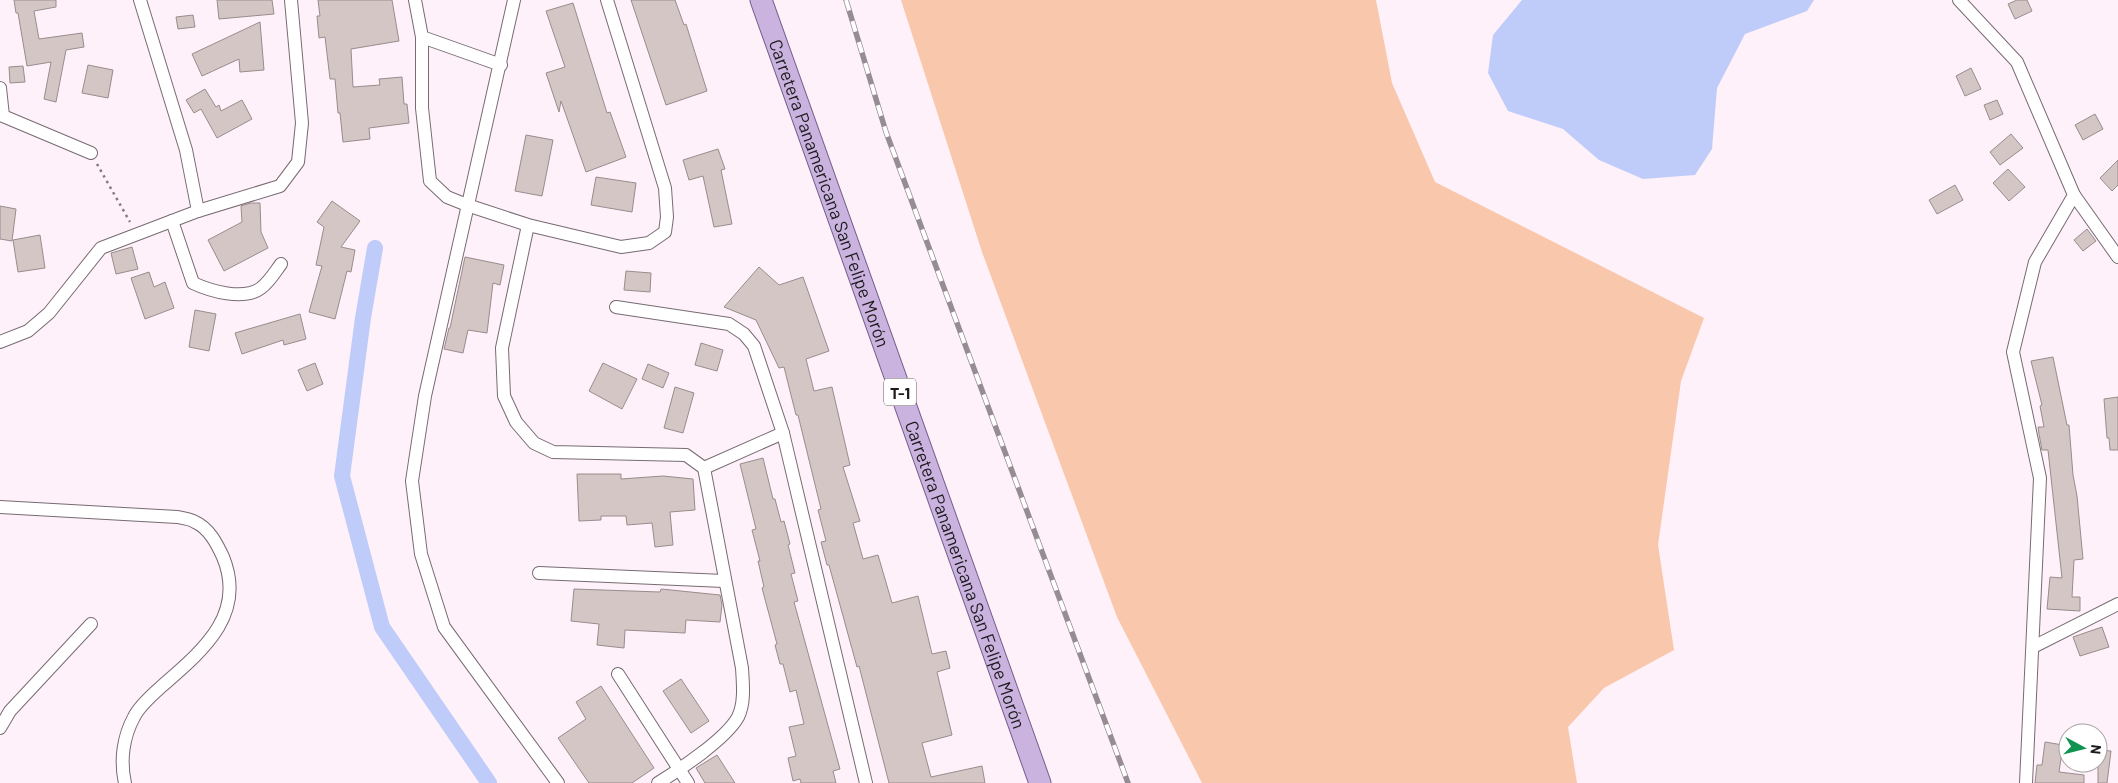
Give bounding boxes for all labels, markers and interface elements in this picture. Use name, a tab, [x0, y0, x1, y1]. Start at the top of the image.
street label: Carretera Panamericana San Felipe Morón	[765, 36, 895, 350]
road number: T-1	[884, 378, 916, 406]
street label: Carretera Panamericana San Felipe Morón	[901, 418, 1031, 732]
north arrow	[2058, 723, 2108, 773]
text: N	[2087, 744, 2105, 755]

